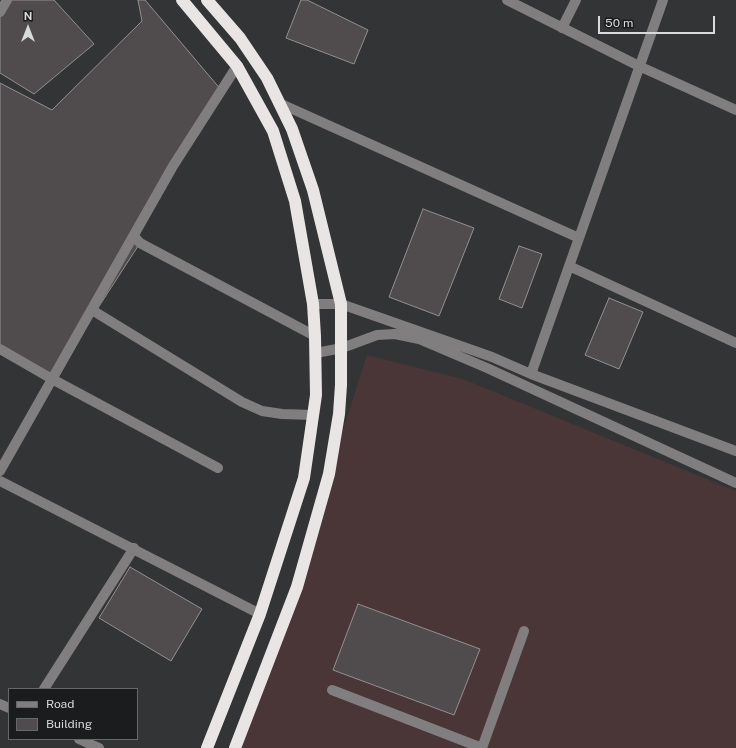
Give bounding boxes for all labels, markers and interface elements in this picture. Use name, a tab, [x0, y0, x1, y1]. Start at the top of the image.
north arrow	[8, 8, 48, 48]
scale bar	[600, 8, 717, 34]
text: N	[24, 10, 32, 22]
text: 50 m	[605, 16, 633, 30]
legend	[8, 688, 138, 740]
text: Road	[46, 697, 74, 711]
text: Building	[46, 717, 92, 731]

